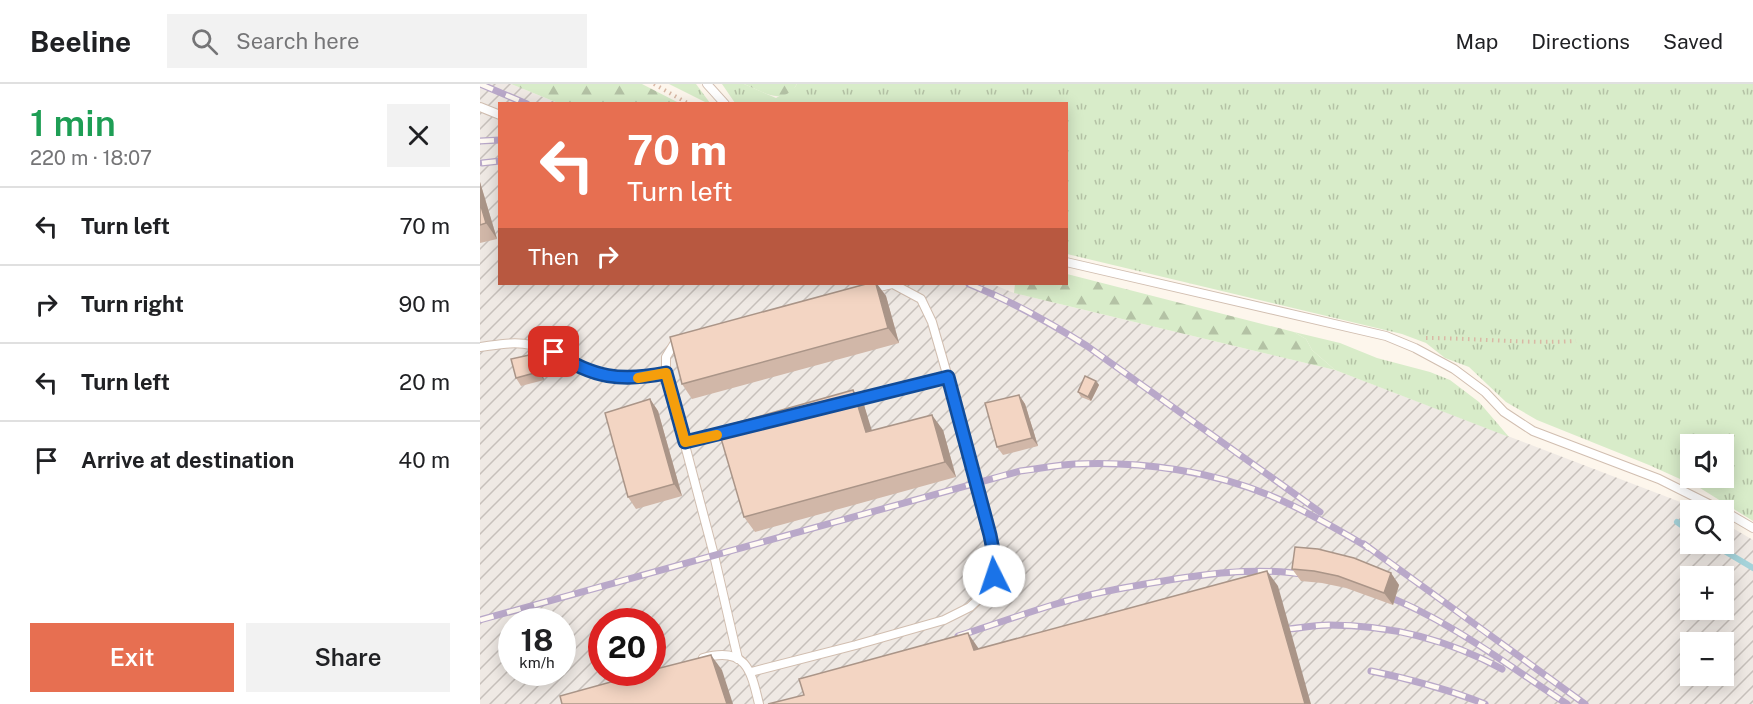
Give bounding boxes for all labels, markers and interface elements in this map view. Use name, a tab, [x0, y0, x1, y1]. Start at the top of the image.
search box	[167, 14, 587, 68]
text: Beeline	[30, 25, 131, 58]
icon: search	[188, 25, 221, 58]
text: Search here	[236, 28, 360, 54]
text: Map	[1456, 29, 1498, 54]
text: Directions	[1531, 29, 1630, 54]
text: Saved	[1663, 29, 1723, 54]
text: 1 min	[30, 102, 116, 144]
button: close	[387, 104, 450, 167]
text: 70 m	[627, 125, 727, 174]
icon: left	[528, 126, 606, 204]
text: 220 m · 18:07	[30, 146, 152, 170]
text: Turn left	[627, 175, 733, 207]
icon: left	[30, 210, 63, 243]
text: Turn left	[81, 213, 170, 239]
text: 70 m	[399, 213, 450, 239]
icon: right	[591, 240, 624, 273]
text: Then	[528, 244, 579, 270]
icon: right	[30, 288, 63, 321]
text: Turn right	[81, 291, 184, 317]
text: 90 m	[399, 291, 450, 317]
pin	[528, 326, 579, 377]
icon: arrive	[537, 335, 570, 368]
icon: left	[30, 366, 63, 399]
text: Turn left	[81, 369, 170, 395]
text: 20 m	[399, 369, 450, 395]
map controls	[1680, 434, 1734, 686]
button: sound	[1680, 434, 1734, 488]
icon: arrive	[30, 444, 63, 477]
text: Arrive at destination	[81, 447, 294, 473]
text: 40 m	[398, 447, 450, 473]
button: search	[1680, 500, 1734, 554]
position arrow	[962, 544, 1026, 608]
button: +	[1680, 566, 1734, 620]
speed limit sign: 20	[588, 608, 666, 686]
text: 18	[521, 622, 553, 658]
button: Exit	[30, 623, 234, 692]
button: Share	[246, 623, 450, 692]
button: −	[1680, 632, 1734, 686]
text: km/h	[519, 654, 555, 671]

